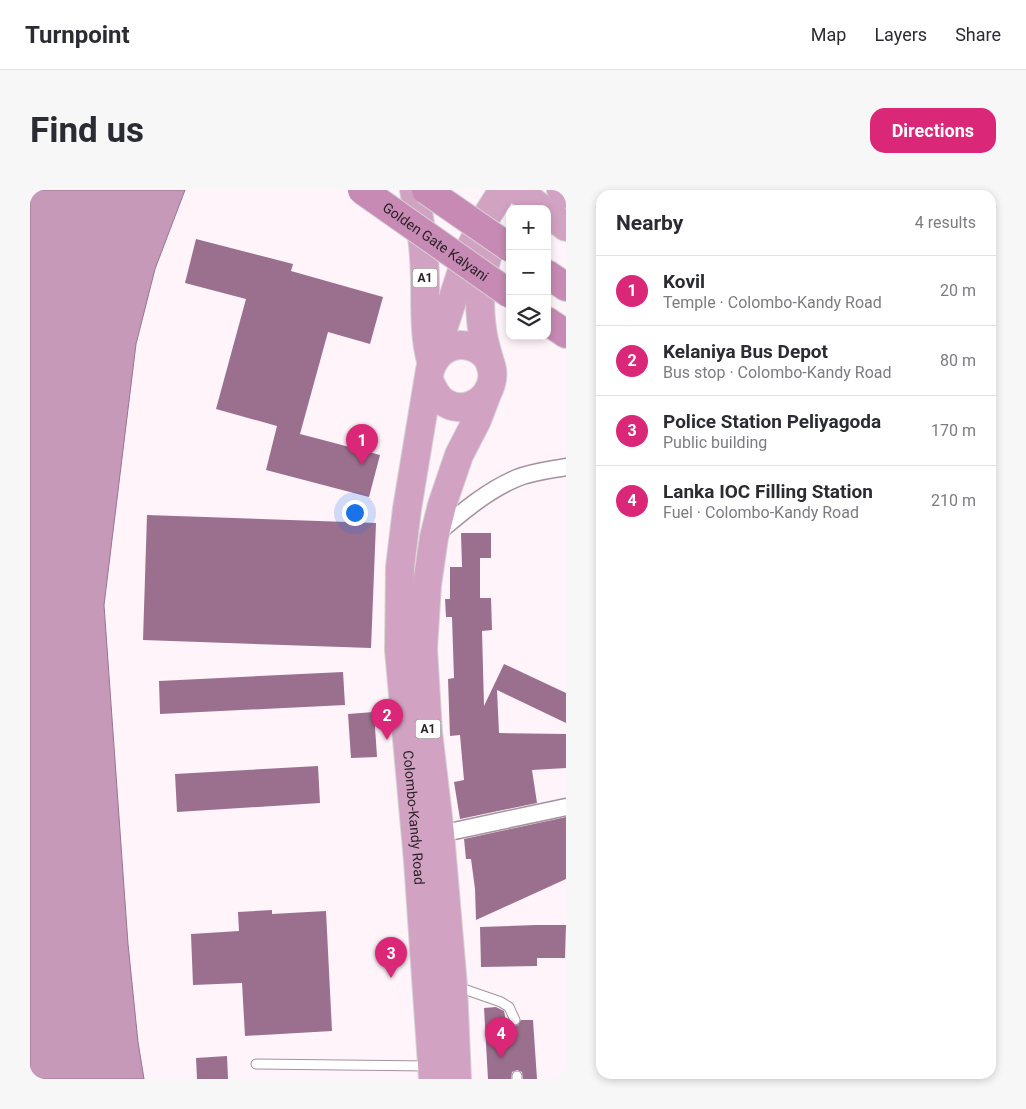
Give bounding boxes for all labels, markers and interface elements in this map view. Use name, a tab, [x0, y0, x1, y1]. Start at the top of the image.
text: Turnpoint	[25, 21, 130, 49]
text: Map	[811, 24, 846, 45]
text: Layers	[874, 24, 927, 45]
text: Share	[955, 24, 1001, 45]
button: Directions	[870, 108, 996, 153]
text: Find us	[30, 110, 144, 151]
street label: Golden Gate Kalyani	[380, 199, 492, 284]
map controls	[506, 205, 551, 340]
button: +	[506, 205, 551, 250]
text: Nearby	[616, 211, 683, 235]
text: 4 results	[915, 213, 976, 232]
button: −	[506, 250, 551, 295]
road number: A1	[412, 268, 438, 288]
text: Kovil	[663, 270, 705, 293]
text: 1	[627, 281, 637, 300]
text: 20 m	[940, 281, 976, 300]
text: Temple · Colombo-Kandy Road	[663, 293, 882, 312]
button: layers	[506, 295, 551, 340]
text: Kelaniya Bus Depot	[663, 340, 828, 363]
text: 2	[627, 351, 637, 370]
text: 80 m	[940, 351, 976, 370]
text: Bus stop · Colombo-Kandy Road	[663, 363, 892, 382]
text: Police Station Peliyagoda	[663, 410, 881, 433]
text: 3	[627, 421, 637, 440]
text: 170 m	[931, 421, 976, 440]
pin: 1	[346, 424, 378, 465]
text: Public building	[663, 433, 767, 452]
text: Lanka IOC Filling Station	[663, 480, 873, 503]
text: 4	[627, 491, 637, 510]
text: 210 m	[931, 491, 976, 510]
your location	[342, 500, 368, 526]
text: Fuel · Colombo-Kandy Road	[663, 503, 859, 522]
pin: 2	[371, 699, 403, 740]
road number: A1	[416, 720, 440, 738]
street label: Colombo-Kandy Road	[400, 750, 428, 885]
pin: 3	[375, 937, 407, 978]
pin: 4	[485, 1017, 517, 1058]

